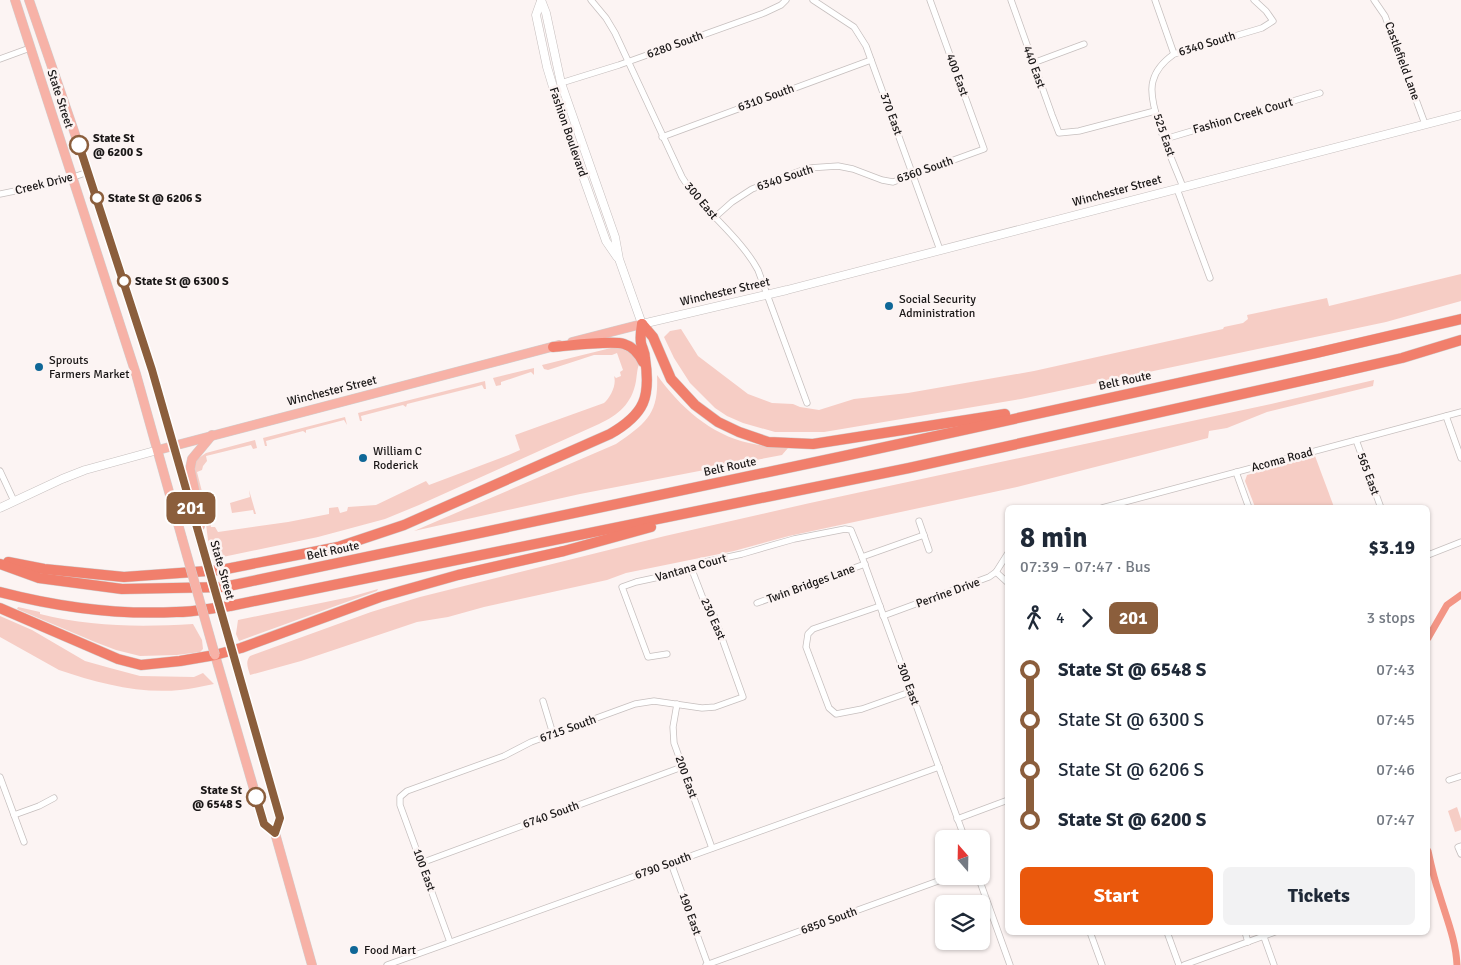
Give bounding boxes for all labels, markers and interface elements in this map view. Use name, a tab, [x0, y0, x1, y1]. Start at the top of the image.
street label: Castlefield Lane	[1381, 20, 1423, 102]
street label: 6280 South	[645, 28, 705, 62]
street label: 6340 South	[1177, 28, 1237, 60]
street label: 440 East	[1019, 44, 1049, 90]
street label: 400 East	[942, 52, 972, 98]
street label: State Street	[43, 68, 77, 130]
street label: 6310 South	[736, 81, 796, 115]
street label: Fashion Boulevard	[546, 85, 590, 179]
street label: 370 East	[876, 91, 906, 137]
street label: Fashion Creek Court	[1191, 95, 1295, 137]
street label: 525 East	[1150, 112, 1178, 158]
place label: State St @ 6200 S	[93, 131, 143, 160]
marker: State St @ 6200 S	[69, 135, 89, 155]
street label: 6360 South	[895, 153, 955, 187]
street label: 6340 South	[755, 162, 815, 194]
street label: Creek Drive	[14, 170, 74, 198]
street label: Winchester Street	[1071, 172, 1163, 210]
street label: 300 East	[681, 179, 721, 223]
marker: State St @ 6206 S	[90, 191, 104, 205]
place label: State St @ 6206 S	[108, 191, 202, 206]
marker: State St @ 6300 S	[117, 274, 131, 288]
place label: State St @ 6300 S	[135, 274, 229, 289]
street label: Winchester Street	[679, 274, 771, 310]
place label: Social Security Administration	[899, 292, 976, 321]
marker: Social Security Administration	[883, 300, 895, 312]
place label: Sprouts Farmers Market	[49, 353, 129, 382]
marker: Sprouts Farmers Market	[33, 361, 45, 373]
street label: Belt Route	[1097, 368, 1153, 394]
street label: Winchester Street	[286, 373, 378, 409]
place label: William C Roderick	[373, 444, 422, 473]
street label: Acoma Road	[1250, 445, 1314, 475]
street label: 565 East	[1353, 451, 1383, 497]
marker: William C Roderick	[357, 452, 369, 464]
street label: Belt Route	[702, 454, 758, 480]
line badge: 201	[162, 492, 220, 524]
text: 201	[176, 497, 206, 519]
text: 8 min	[1020, 521, 1088, 555]
text: $3.19	[1369, 536, 1415, 560]
street label: Belt Route	[305, 538, 361, 564]
street label: State Street	[206, 539, 238, 601]
street label: Vantana Court	[654, 551, 728, 585]
text: 07:39 – 07:47 · Bus	[1020, 557, 1151, 577]
street label: Twin Bridges Lane	[765, 561, 857, 607]
street label: Perrine Drive	[914, 575, 982, 611]
street label: 230 East	[697, 596, 729, 642]
icon: walk	[1020, 604, 1048, 632]
icon: forward	[1073, 604, 1101, 632]
text: 201	[1119, 607, 1148, 629]
text: 4	[1056, 608, 1065, 628]
text: 3 stops	[1367, 608, 1415, 628]
text: State St @ 6548 S	[1058, 658, 1206, 682]
text: 07:43	[1376, 660, 1415, 680]
street label: 300 East	[893, 661, 923, 707]
text: State St @ 6300 S	[1058, 708, 1204, 732]
text: 07:45	[1376, 710, 1415, 730]
street label: 6715 South	[538, 712, 598, 746]
street label: 200 East	[671, 754, 701, 800]
text: State St @ 6206 S	[1058, 758, 1204, 782]
text: 07:46	[1376, 760, 1415, 780]
place label: State St @ 6548 S	[192, 783, 242, 812]
marker: State St @ 6548 S	[246, 787, 266, 807]
street label: 6740 South	[521, 798, 581, 832]
text: State St @ 6200 S	[1058, 808, 1206, 832]
text: 07:47	[1376, 810, 1415, 830]
north arrow	[935, 830, 990, 885]
map controls	[935, 830, 990, 950]
street label: 100 East	[409, 847, 439, 893]
street label: 6790 South	[633, 849, 693, 883]
button: Start	[1020, 867, 1213, 925]
button: Tickets	[1223, 867, 1415, 925]
street label: 190 East	[675, 891, 705, 937]
button: layers	[935, 895, 990, 950]
street label: 6850 South	[799, 904, 859, 938]
place label: Food Mart	[364, 943, 416, 958]
marker: Food Mart	[348, 944, 360, 956]

